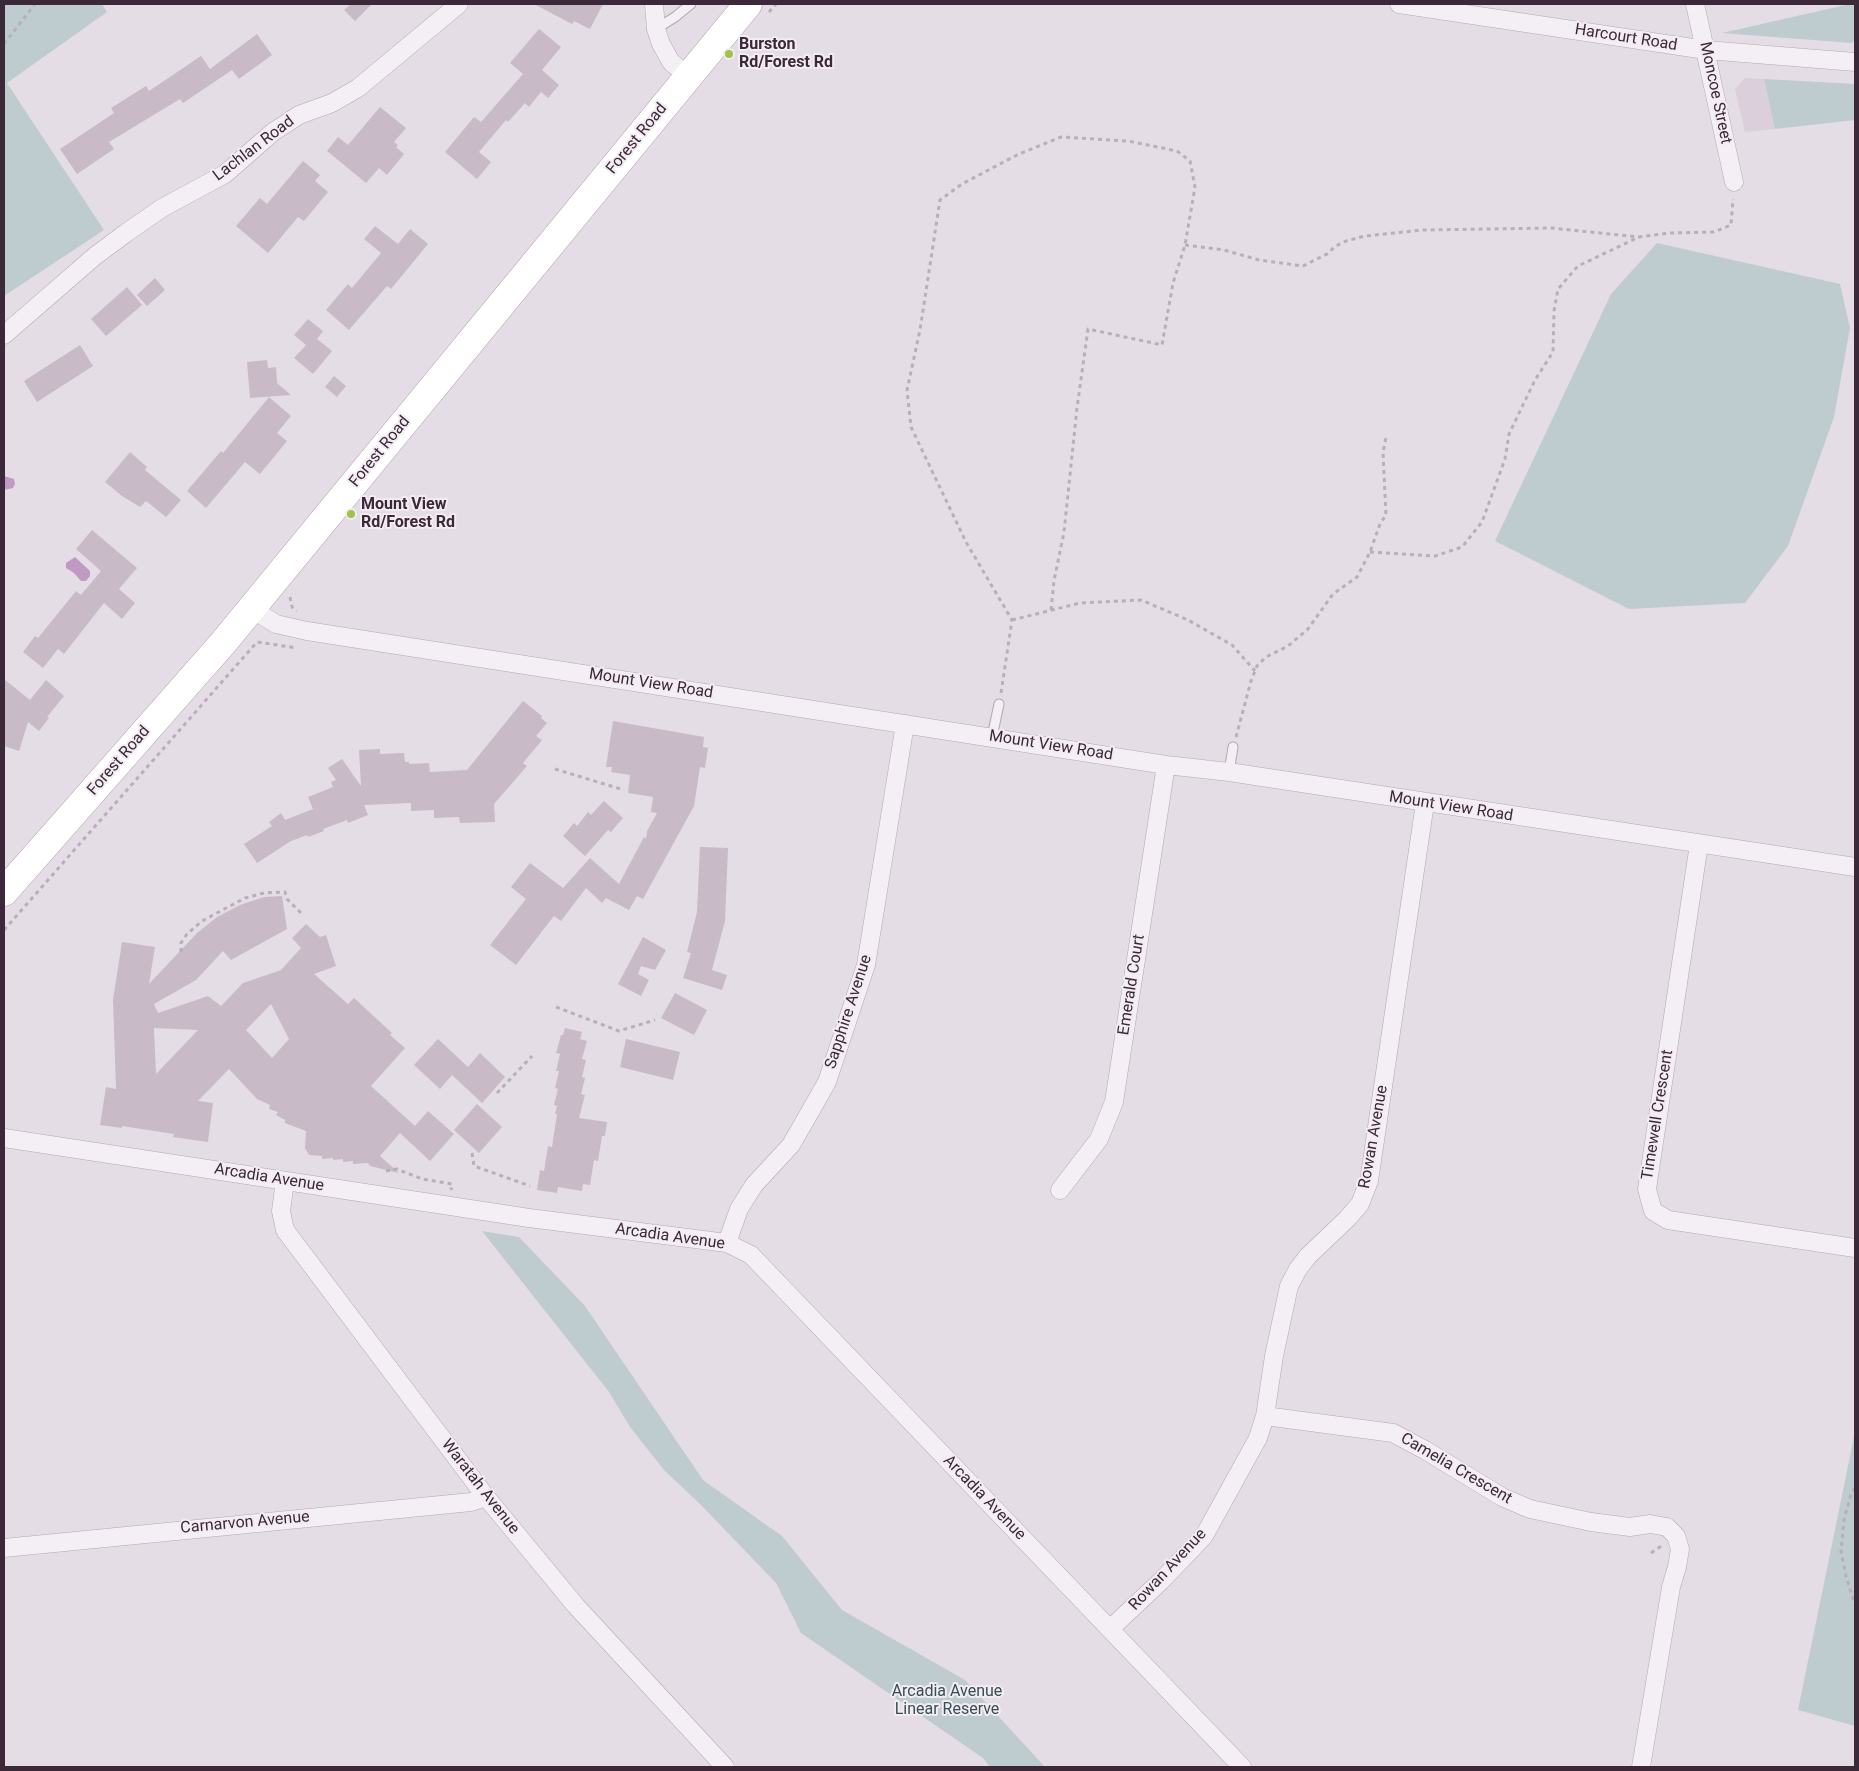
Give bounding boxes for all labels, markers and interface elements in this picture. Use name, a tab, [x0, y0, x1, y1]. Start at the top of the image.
street label: Harcourt Road	[1573, 20, 1679, 56]
place label: Burston Rd/Forest Rd	[739, 35, 833, 73]
street label: Moncoe Street	[1695, 40, 1735, 146]
marker: Burston Rd/Forest Rd	[723, 48, 735, 60]
street label: Forest Road	[603, 100, 671, 178]
street label: Lachlan Road	[210, 112, 298, 186]
street label: Forest Road	[346, 413, 414, 491]
place label: Mount View Rd/Forest Rd	[361, 495, 455, 533]
marker: Mount View Rd/Forest Rd	[345, 508, 357, 520]
street label: Mount View Road	[588, 665, 714, 703]
street label: Forest Road	[84, 722, 154, 800]
street label: Mount View Road	[988, 727, 1114, 765]
street label: Mount View Road	[1388, 788, 1514, 826]
street label: Emerald Court	[1115, 933, 1149, 1037]
street label: Sapphire Avenue	[821, 952, 877, 1072]
street label: Timewell Crescent	[1638, 1049, 1678, 1181]
street label: Rowan Avenue	[1355, 1084, 1393, 1190]
street label: Arcadia Avenue	[213, 1160, 325, 1196]
street label: Arcadia Avenue	[614, 1220, 726, 1254]
street label: Camelia Crescent	[1397, 1429, 1515, 1509]
street label: Waratah Avenue	[437, 1436, 523, 1538]
street label: Arcadia Avenue	[939, 1452, 1029, 1544]
street label: Carnarvon Avenue	[180, 1508, 310, 1538]
street label: Rowan Avenue	[1125, 1525, 1211, 1615]
park label: Arcadia Avenue Linear Reserve	[892, 1682, 1002, 1720]

